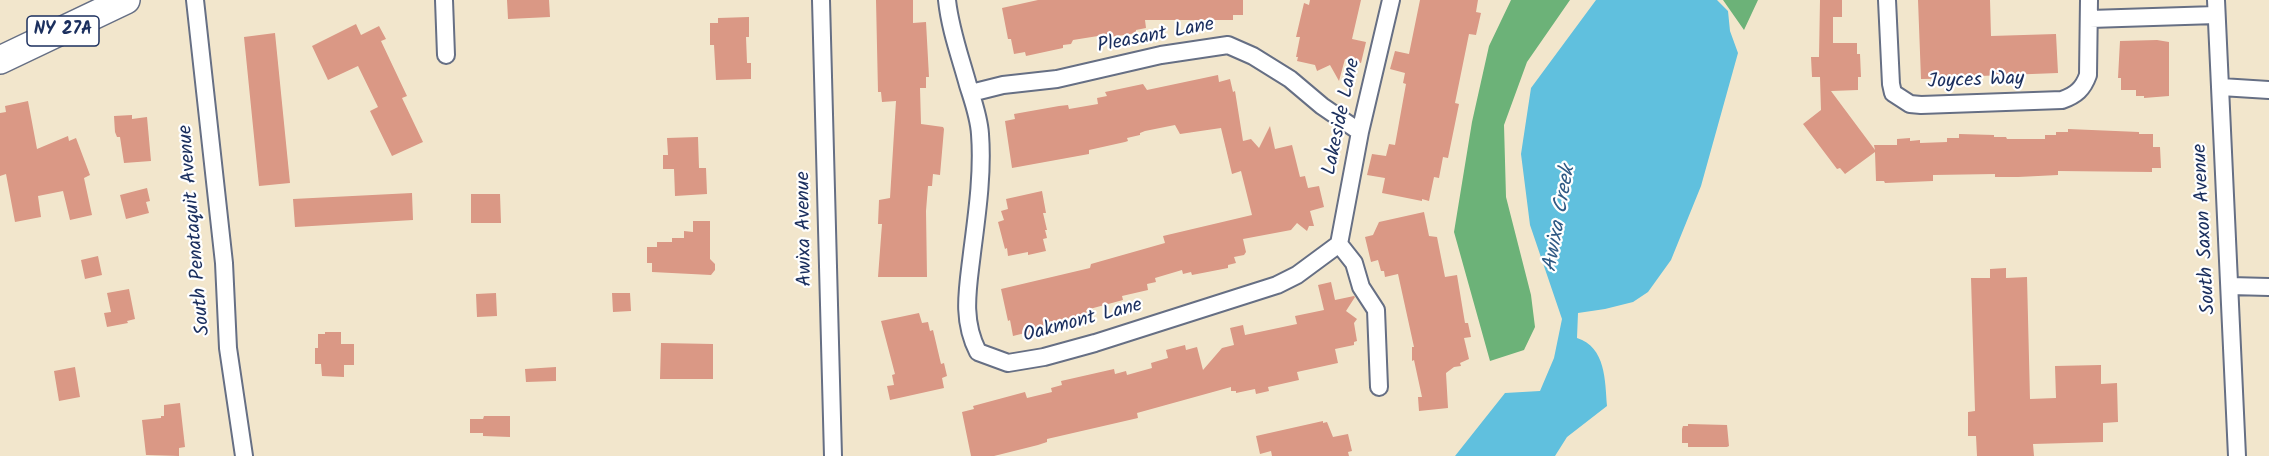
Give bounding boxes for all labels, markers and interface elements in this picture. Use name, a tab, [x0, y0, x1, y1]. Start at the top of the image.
street label: Pleasant Lane	[1096, 14, 1216, 60]
road number: NY 27A	[27, 16, 99, 46]
street label: Lakeside Lane	[1319, 56, 1367, 178]
street label: Joyces Way	[1927, 68, 2025, 96]
street label: South Penataquit Avenue	[175, 124, 217, 336]
street label: South Saxon Avenue	[2190, 143, 2222, 315]
water label: Awixa Creek	[1539, 164, 1583, 274]
street label: Awixa Avenue	[793, 171, 819, 287]
street label: Oakmont Lane	[1021, 295, 1145, 349]

